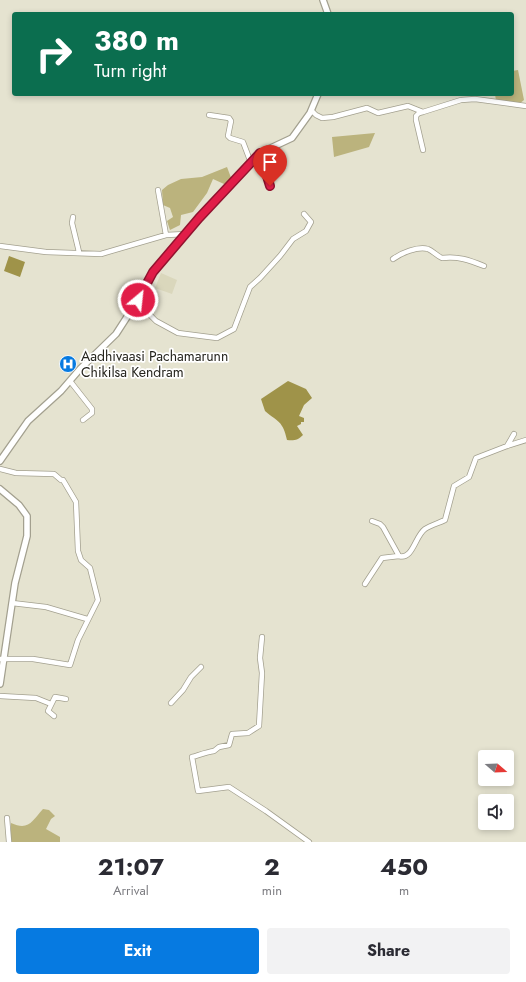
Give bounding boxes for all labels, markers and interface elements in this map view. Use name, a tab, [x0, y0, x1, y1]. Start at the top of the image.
text: 380 m	[94, 20, 179, 61]
icon: right	[28, 28, 80, 80]
text: Turn right	[94, 58, 166, 84]
pin	[253, 145, 287, 186]
icon: arrive	[259, 151, 281, 173]
position arrow	[117, 279, 159, 321]
place label: Aadhivaasi Pachamarunn Chikilsa Kendram	[81, 346, 228, 382]
hospital icon: Aadhivaasi Pachamarunn Chikilsa Kendram	[58, 354, 78, 374]
north arrow	[478, 750, 514, 786]
map controls	[478, 750, 514, 830]
button: sound	[478, 794, 514, 830]
text: 21:07	[98, 849, 164, 884]
text: 2	[264, 849, 280, 884]
text: 450	[380, 849, 428, 884]
text: Arrival	[113, 881, 149, 900]
text: min	[262, 881, 282, 900]
text: m	[399, 881, 409, 900]
button: Exit	[16, 928, 259, 974]
button: Share	[267, 928, 510, 974]

